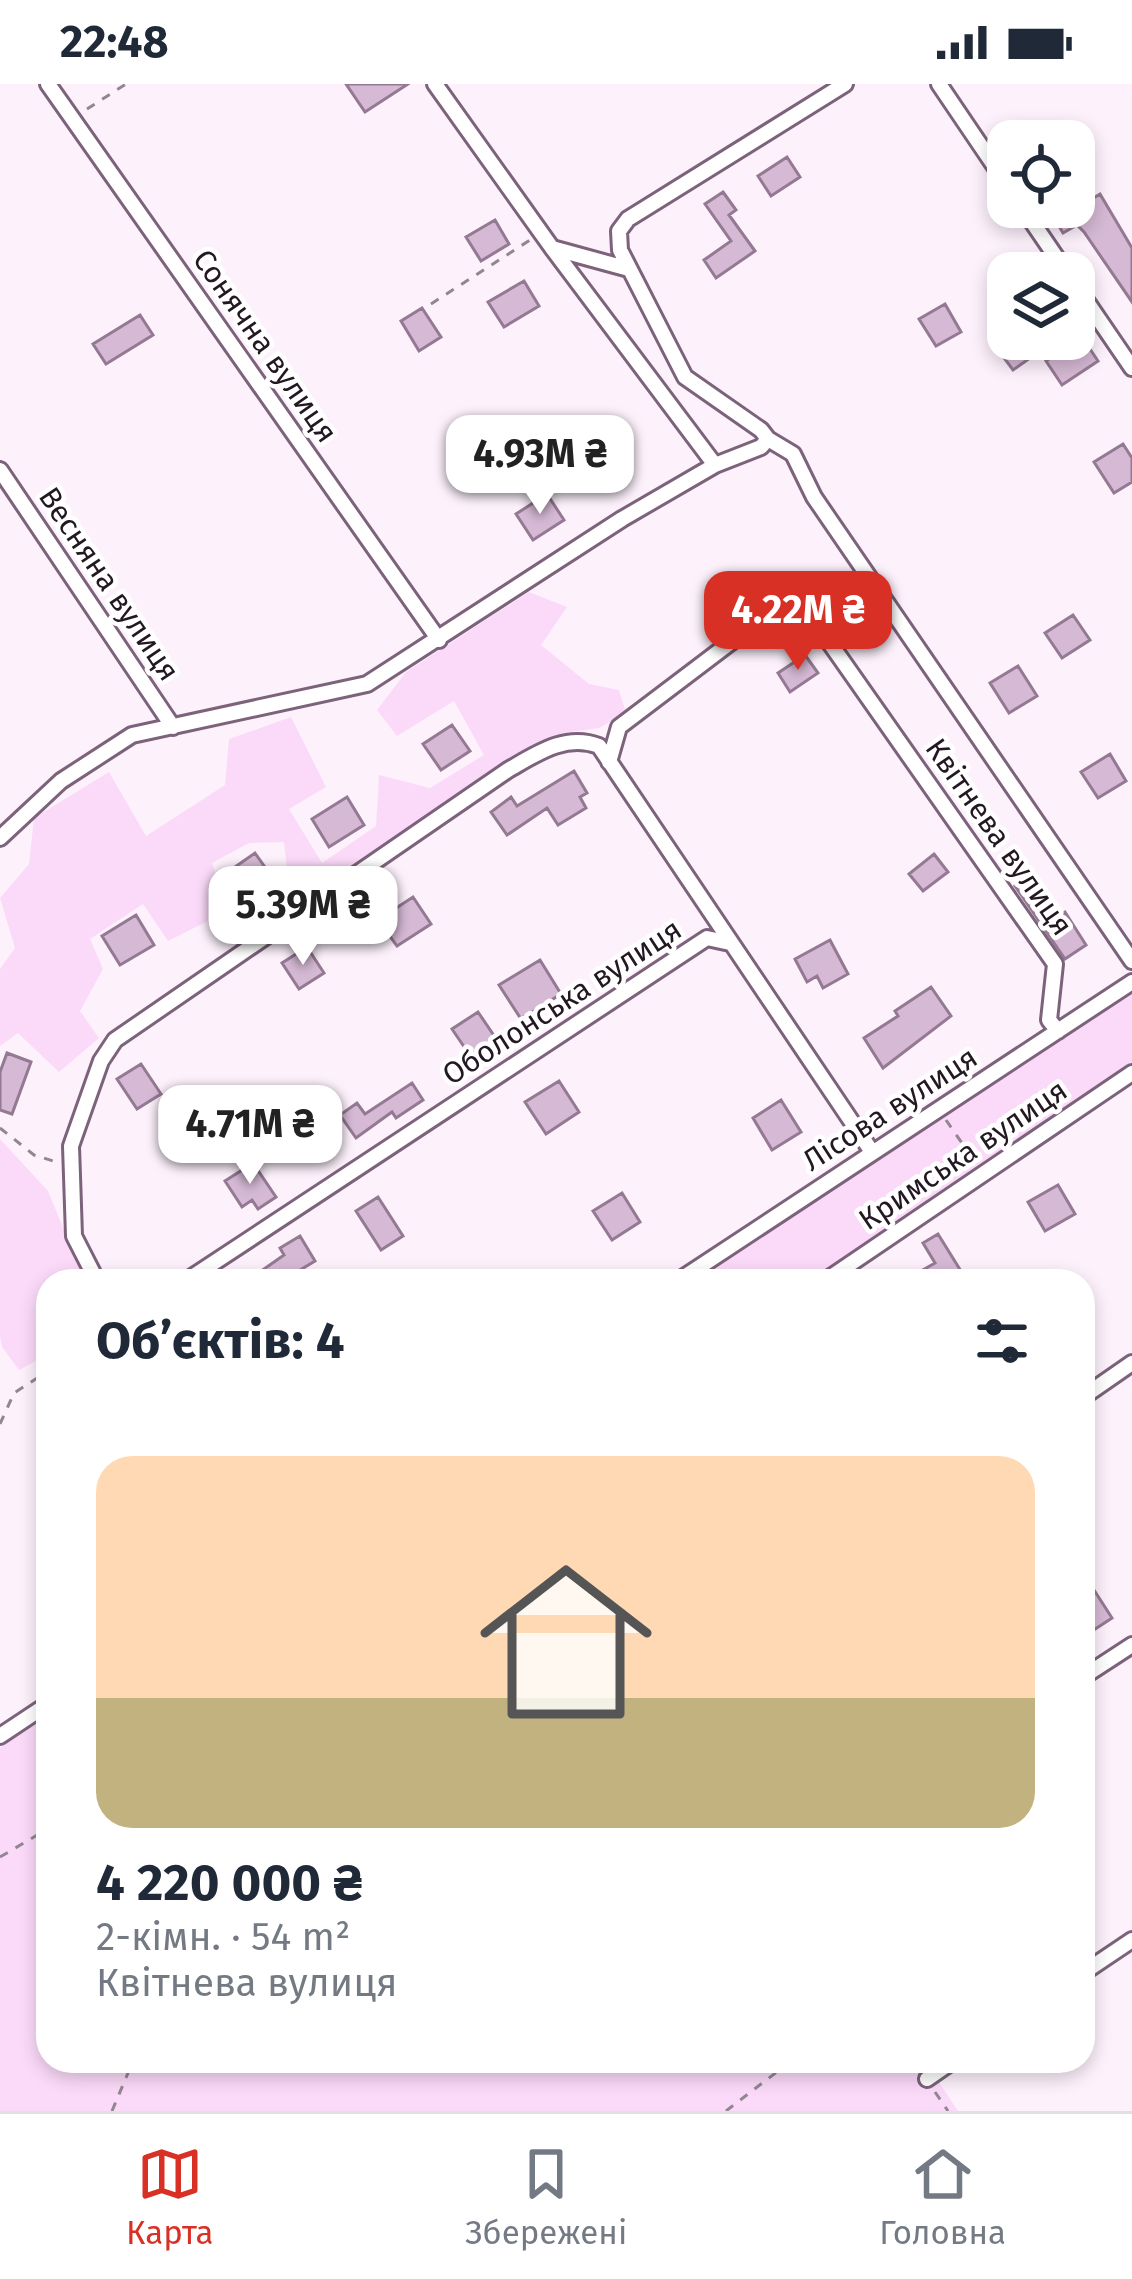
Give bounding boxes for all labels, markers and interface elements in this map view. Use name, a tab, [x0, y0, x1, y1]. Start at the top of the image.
text: 22:48	[60, 15, 169, 69]
map controls	[987, 120, 1095, 360]
button: locate	[987, 120, 1095, 228]
street label: Сонячна вулиця	[185, 243, 345, 449]
button: layers	[987, 252, 1095, 360]
pin: 4.93M ₴	[429, 415, 651, 517]
text: 4.93M ₴	[473, 431, 607, 477]
street label: Весняна вулиця	[31, 480, 187, 688]
pin: 4.22M ₴	[687, 571, 909, 673]
text: 4.22M ₴	[731, 587, 865, 633]
street label: Квітнева вулиця	[918, 732, 1080, 942]
pin: 5.39M ₴	[192, 866, 414, 968]
text: 5.39M ₴	[236, 882, 370, 928]
street label: Оболонська вулиця	[436, 911, 688, 1093]
street label: Лісова вулиця	[796, 1039, 984, 1179]
street label: Кримська вулиця	[852, 1072, 1074, 1238]
pin: 4.71M ₴	[139, 1085, 361, 1187]
text: 4.71M ₴	[185, 1101, 315, 1147]
icon: filters	[969, 1308, 1035, 1374]
text: Об’єктів: 4	[96, 1310, 345, 1372]
icon: home	[458, 1534, 674, 1750]
text: 4 220 000 ₴	[96, 1852, 362, 1914]
text: 2-кімн. · 54 m²	[96, 1914, 350, 1960]
text: Квітнева вулиця	[96, 1960, 397, 2006]
tab: Карта	[126, 2141, 213, 2253]
tab: Збережені	[465, 2141, 627, 2253]
tab: Головна	[879, 2141, 1006, 2253]

